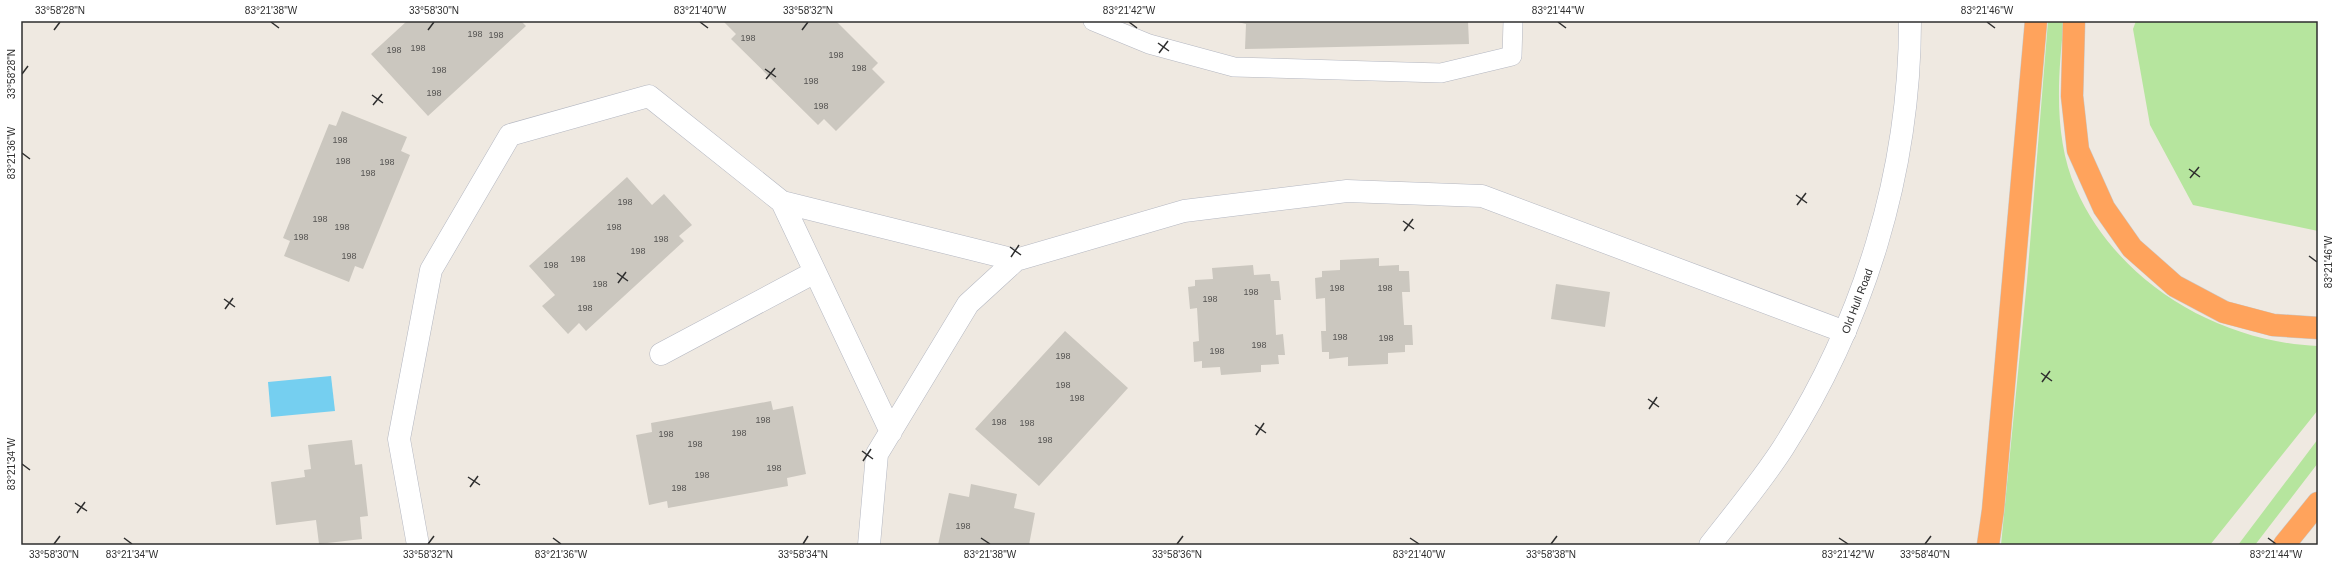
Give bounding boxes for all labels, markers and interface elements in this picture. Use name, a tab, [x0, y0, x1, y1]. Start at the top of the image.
text: 33°58'28"N	[35, 5, 85, 16]
text: 83°21'38"W	[245, 5, 298, 16]
text: 33°58'30"N	[409, 5, 459, 16]
text: 83°21'40"W	[674, 5, 727, 16]
text: 33°58'32"N	[783, 5, 833, 16]
text: 83°21'42"W	[1103, 5, 1156, 16]
text: 83°21'44"W	[1532, 5, 1585, 16]
text: 83°21'46"W	[1961, 5, 2014, 16]
house number: 198	[467, 29, 483, 39]
house number: 198	[488, 30, 504, 40]
house number: 198	[740, 33, 756, 43]
house number: 198	[410, 43, 426, 53]
house number: 198	[386, 45, 402, 55]
text: 33°58'28"N	[6, 49, 17, 99]
house number: 198	[828, 50, 844, 60]
house number: 198	[851, 63, 867, 73]
house number: 198	[431, 65, 447, 75]
house number: 198	[803, 76, 819, 86]
house number: 198	[426, 88, 442, 98]
house number: 198	[813, 101, 829, 111]
text: 83°21'36"W	[6, 126, 17, 179]
house number: 198	[332, 135, 348, 145]
house number: 198	[335, 156, 351, 166]
house number: 198	[379, 157, 395, 167]
house number: 198	[360, 168, 376, 178]
house number: 198	[617, 197, 633, 207]
house number: 198	[312, 214, 328, 224]
house number: 198	[334, 222, 350, 232]
house number: 198	[606, 222, 622, 232]
house number: 198	[293, 232, 309, 242]
house number: 198	[653, 234, 669, 244]
text: 83°21'46"W	[2323, 235, 2334, 288]
house number: 198	[630, 246, 646, 256]
house number: 198	[341, 251, 357, 261]
house number: 198	[570, 254, 586, 264]
house number: 198	[543, 260, 559, 270]
street label: Old Hull Road	[1839, 267, 1875, 335]
house number: 198	[592, 279, 608, 289]
house number: 198	[1329, 283, 1345, 293]
house number: 198	[1377, 283, 1393, 293]
house number: 198	[1243, 287, 1259, 297]
house number: 198	[1202, 294, 1218, 304]
house number: 198	[577, 303, 593, 313]
house number: 198	[1332, 332, 1348, 342]
house number: 198	[1378, 333, 1394, 343]
house number: 198	[1251, 340, 1267, 350]
house number: 198	[1209, 346, 1225, 356]
house number: 198	[1055, 351, 1071, 361]
house number: 198	[1055, 380, 1071, 390]
house number: 198	[1069, 393, 1085, 403]
house number: 198	[755, 415, 771, 425]
house number: 198	[991, 417, 1007, 427]
house number: 198	[1019, 418, 1035, 428]
house number: 198	[731, 428, 747, 438]
house number: 198	[658, 429, 674, 439]
house number: 198	[1037, 435, 1053, 445]
text: 83°21'34"W	[6, 437, 17, 490]
house number: 198	[687, 439, 703, 449]
house number: 198	[766, 463, 782, 473]
house number: 198	[694, 470, 710, 480]
house number: 198	[671, 483, 687, 493]
house number: 198	[955, 521, 971, 531]
text: 33°58'30"N	[29, 549, 79, 560]
text: 83°21'34"W	[106, 549, 159, 560]
text: 33°58'32"N	[403, 549, 453, 560]
text: 83°21'36"W	[535, 549, 588, 560]
text: 33°58'34"N	[778, 549, 828, 560]
text: 83°21'38"W	[964, 549, 1017, 560]
text: 33°58'36"N	[1152, 549, 1202, 560]
text: 83°21'40"W	[1393, 549, 1446, 560]
text: 33°58'38"N	[1526, 549, 1576, 560]
text: 83°21'42"W	[1822, 549, 1875, 560]
text: 33°58'40"N	[1900, 549, 1950, 560]
text: 83°21'44"W	[2250, 549, 2303, 560]

